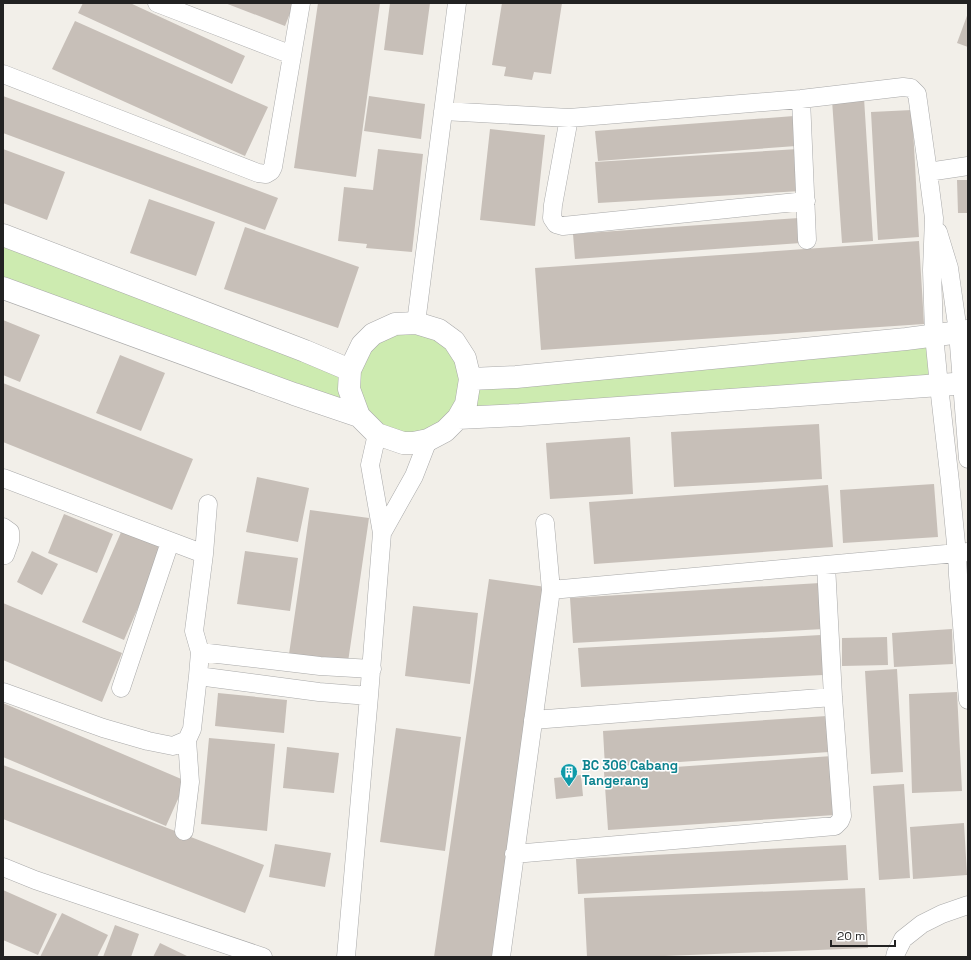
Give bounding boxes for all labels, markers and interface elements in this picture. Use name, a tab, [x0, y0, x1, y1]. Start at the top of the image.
place label: BC 306 Cabang Tangerang	[582, 757, 678, 789]
building icon: BC 306 Cabang Tangerang	[559, 762, 579, 787]
scale bar	[831, 922, 895, 948]
text: 20 m	[837, 928, 865, 944]

